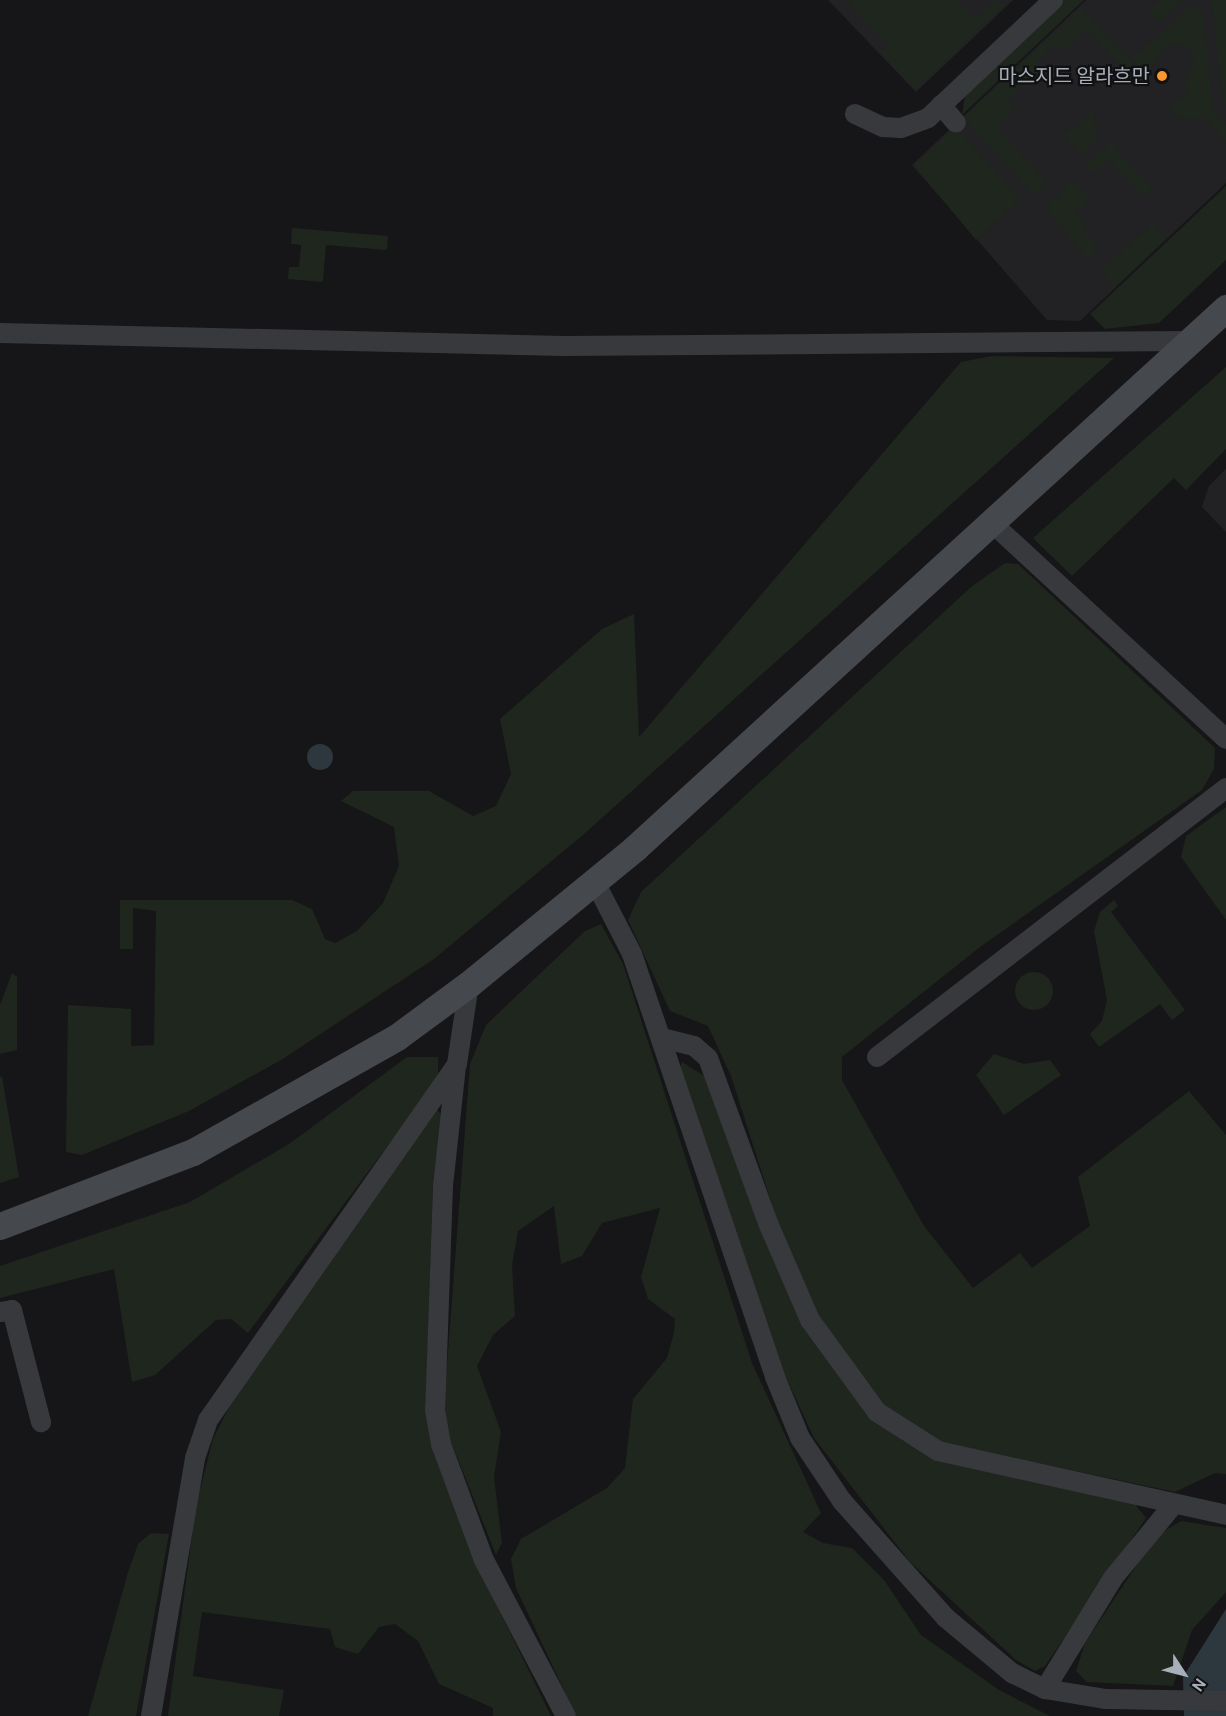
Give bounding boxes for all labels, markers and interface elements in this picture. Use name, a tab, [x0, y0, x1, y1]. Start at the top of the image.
place label: 마스지드 알라흐만	[998, 64, 1150, 88]
marker: 마스지드 알라흐만	[1155, 69, 1169, 83]
north arrow	[1154, 1644, 1214, 1704]
text: N	[1188, 1675, 1210, 1695]

